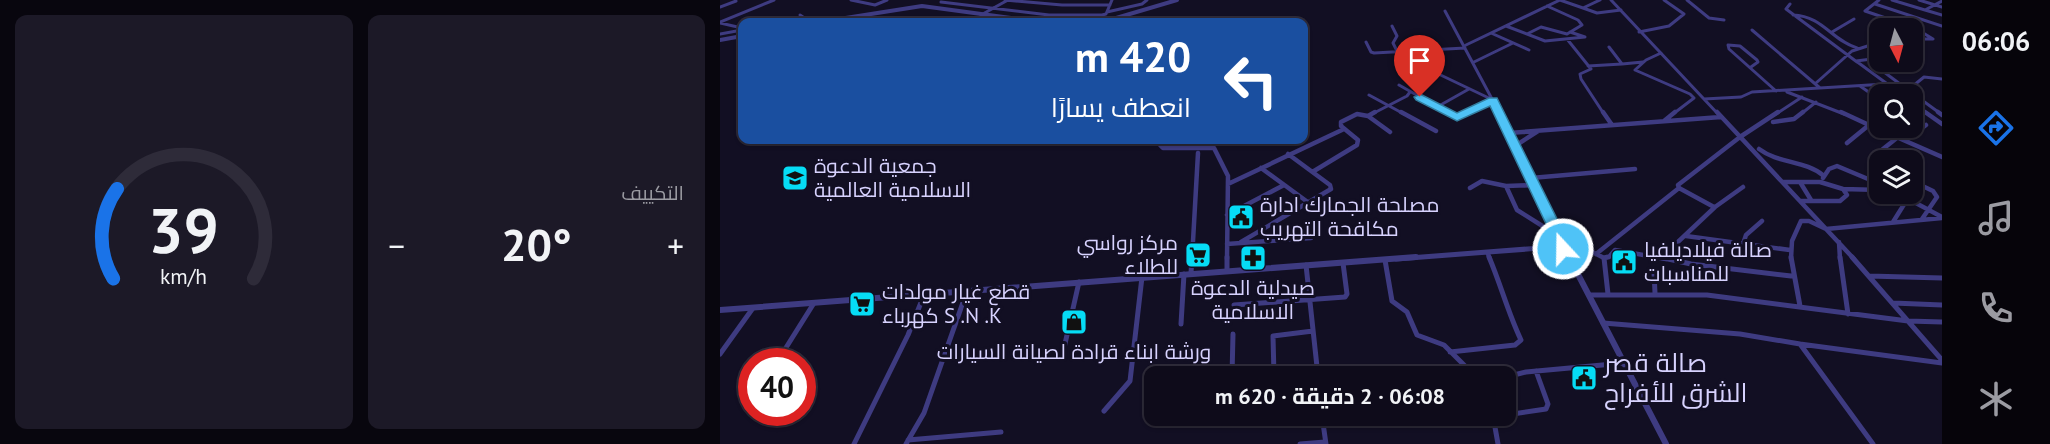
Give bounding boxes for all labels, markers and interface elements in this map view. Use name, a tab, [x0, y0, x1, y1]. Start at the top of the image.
north arrow	[1869, 18, 1923, 72]
map controls	[1869, 18, 1923, 204]
text: 06:06	[1962, 24, 2030, 58]
text: 420 m	[1075, 29, 1191, 84]
pin	[1394, 35, 1445, 97]
icon: left	[1212, 42, 1290, 120]
icon: arrive	[1403, 44, 1436, 77]
button: search	[1869, 84, 1923, 138]
text: انعطف يسارًا	[1051, 90, 1191, 124]
icon: directions	[1975, 107, 2017, 149]
button: layers	[1869, 150, 1923, 204]
place label: جمعية الدعوة الاسلامية العالمية	[814, 152, 971, 203]
school or university icon: جمعية الدعوة الاسلامية العالمية	[780, 163, 810, 193]
text: التكييف	[621, 180, 684, 206]
text: 39	[148, 189, 219, 270]
place label: مصلحة الجمارك ادارة مكافحة التهريب	[1260, 191, 1440, 242]
icon: music	[1975, 197, 2017, 239]
public building icon: مصلحة الجمارك ادارة مكافحة التهريب	[1226, 202, 1256, 232]
text: 20°	[501, 215, 572, 273]
position arrow	[1531, 217, 1595, 281]
text: −	[389, 224, 405, 267]
text: +	[667, 224, 684, 267]
place label: مركز رواسي للطلاء	[1077, 229, 1178, 280]
place label: صالة فيلاديلفيا للمناسبات	[1644, 236, 1772, 287]
supermarket icon: مركز رواسي للطلاء	[1183, 240, 1213, 270]
pharmacy icon: صيدلية الدعوة الاسلامية	[1238, 243, 1268, 273]
public building icon: صالة فيلاديلفيا للمناسبات	[1609, 247, 1639, 277]
text: km/h	[160, 262, 207, 290]
place label: صيدلية الدعوة الاسلامية	[1191, 274, 1315, 325]
place label: قطع غيار مولدات كهرباء S .N .K	[882, 278, 1030, 329]
icon: phone	[1975, 287, 2017, 329]
supermarket icon: قطع غيار مولدات كهرباء S .N .K	[847, 289, 877, 319]
shop icon: ورشة ابناء قرادة لصيانة السيارات	[1059, 307, 1089, 337]
place label: ورشة ابناء قرادة لصيانة السيارات	[937, 338, 1211, 365]
place label: صالة قصر الشرق للأفراح	[1602, 346, 1748, 410]
speed limit sign: 40	[738, 348, 816, 426]
public building icon: صالة قصر الشرق للأفراح	[1569, 363, 1599, 393]
icon: climate	[1975, 378, 2017, 420]
text: 06:08 · 2 دقيقة · 620 m	[1215, 382, 1445, 410]

